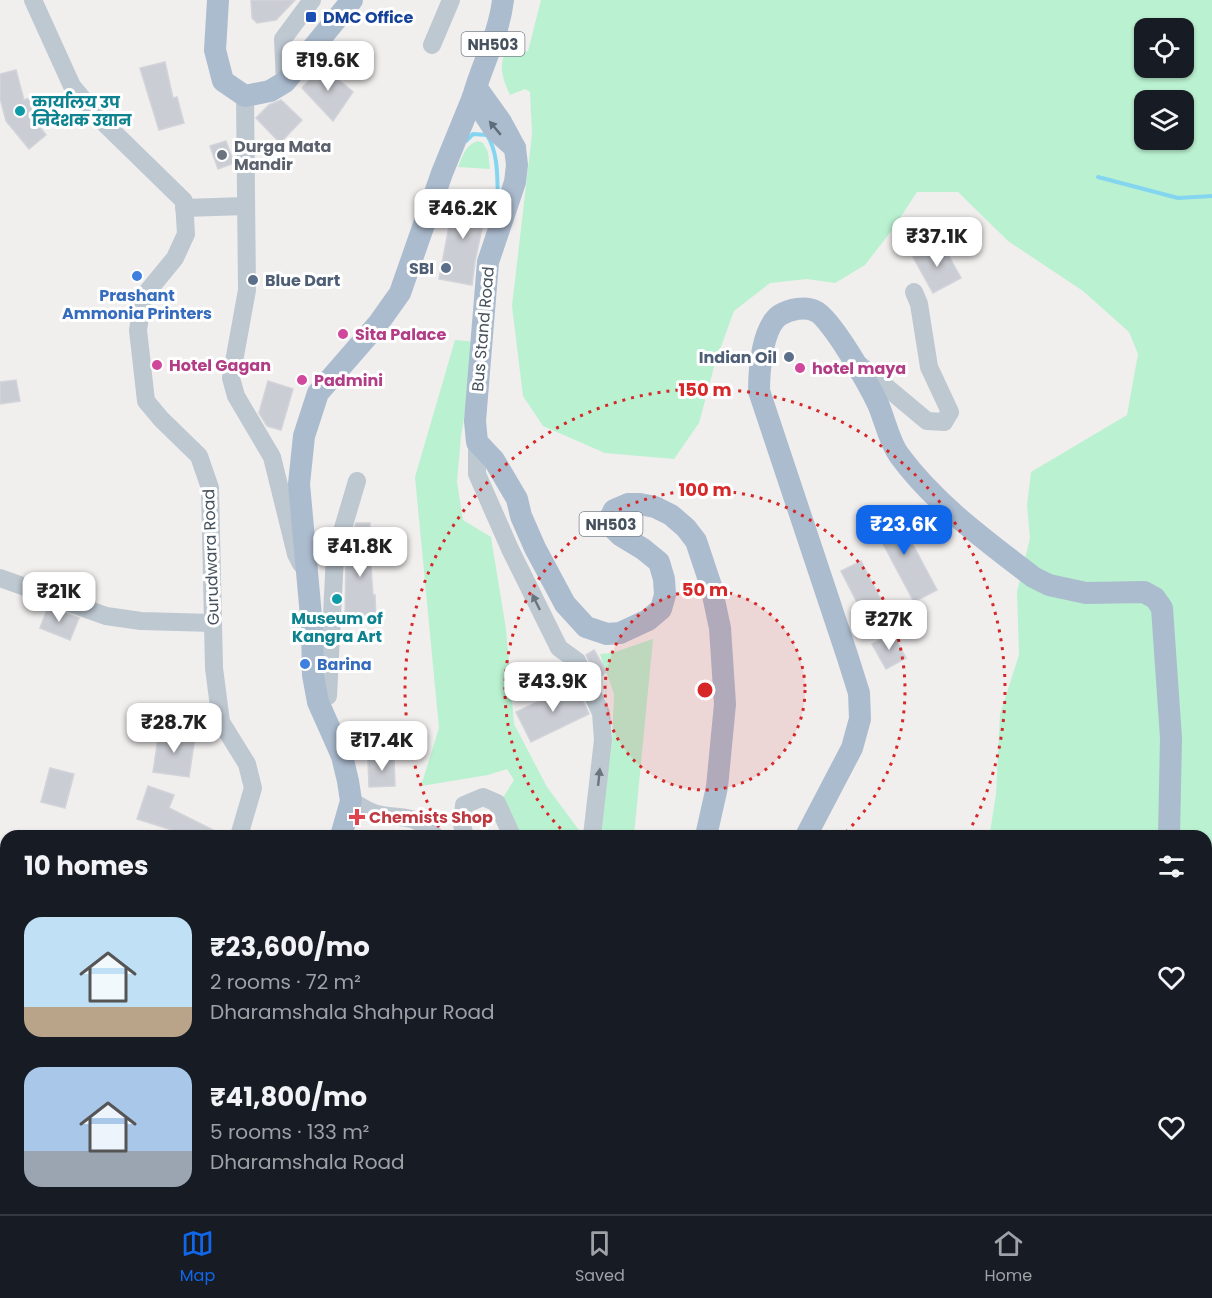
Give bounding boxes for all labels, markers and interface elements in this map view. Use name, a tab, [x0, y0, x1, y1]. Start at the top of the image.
place label: DMC Office	[323, 6, 413, 29]
marker: DMC Office	[304, 10, 318, 24]
map controls	[1134, 18, 1194, 150]
button: locate	[1134, 18, 1194, 78]
road number: NH503	[462, 32, 524, 56]
pin: ₹19.6K	[279, 41, 377, 92]
text: ₹19.6K	[296, 46, 360, 74]
button: layers	[1134, 90, 1194, 150]
place label: कार्यालय उप निदेशक उद्यान	[31, 91, 132, 132]
marker: कार्यालय उप निदेशक उद्यान	[13, 104, 27, 118]
one-way arrow	[489, 121, 502, 136]
place label: Durga Mata Mandir	[234, 135, 331, 176]
marker: Durga Mata Mandir	[215, 148, 229, 162]
pin: ₹46.2K	[414, 189, 512, 240]
text: ₹46.2K	[428, 194, 498, 222]
pin: ₹37.1K	[888, 217, 986, 268]
text: ₹37.1K	[906, 222, 968, 250]
place label: SBI	[409, 257, 434, 280]
marker: SBI	[439, 261, 453, 275]
street label: Bus Stand Road	[466, 265, 500, 393]
marker: Prashant Ammonia Printers	[130, 269, 144, 283]
place label: Blue Dart	[265, 269, 340, 292]
marker: Blue Dart	[246, 273, 260, 287]
place label: Prashant Ammonia Printers	[62, 284, 212, 325]
place label: Sita Palace	[355, 323, 446, 346]
marker: Sita Palace	[336, 327, 350, 341]
place label: Indian Oil	[699, 346, 777, 369]
marker: Indian Oil	[782, 350, 796, 364]
place label: Hotel Gagan	[169, 354, 271, 377]
place label: hotel maya	[812, 357, 906, 380]
marker: Hotel Gagan	[150, 358, 164, 372]
marker: hotel maya	[793, 361, 807, 375]
place label: Padmini	[314, 369, 383, 392]
marker: Padmini	[295, 373, 309, 387]
text: 150 m	[678, 377, 732, 402]
text: 100 m	[678, 477, 732, 502]
street label: Gurudwara Road	[197, 488, 225, 626]
pin: ₹23.6K	[855, 505, 953, 556]
text: ₹23.6K	[870, 510, 938, 538]
road number: NH503	[580, 512, 642, 536]
pin: ₹41.8K	[311, 527, 409, 578]
text: ₹41.8K	[327, 532, 393, 560]
pin: ₹21K	[23, 572, 95, 623]
text: ₹21K	[37, 577, 81, 605]
text: 50 m	[682, 577, 728, 602]
marker: Museum of Kangra Art	[330, 592, 344, 606]
one-way arrow	[532, 594, 541, 611]
pin: ₹27K	[853, 600, 925, 651]
text: ₹27K	[865, 605, 913, 633]
place label: Museum of Kangra Art	[291, 607, 383, 648]
place label: Barina	[317, 653, 372, 676]
marker: Barina	[298, 657, 312, 671]
pin: ₹43.9K	[504, 662, 602, 713]
text: ₹43.9K	[518, 667, 588, 695]
centre of rings	[695, 680, 715, 700]
pin: ₹28.7K	[125, 703, 223, 754]
text: ₹28.7K	[141, 708, 207, 736]
pin: ₹17.4K	[333, 721, 431, 772]
text: ₹17.4K	[350, 726, 414, 754]
one-way arrow	[594, 768, 604, 787]
place label: Chemists Shop	[369, 806, 493, 829]
marker: Chemists Shop	[350, 810, 364, 824]
text: 10 homes	[24, 848, 148, 884]
icon: filters	[1155, 850, 1188, 883]
text: ₹23,600/mo	[210, 929, 370, 965]
icon: home	[72, 941, 144, 1013]
icon: heart	[1155, 961, 1188, 994]
text: 2 rooms · 72 m²	[210, 968, 361, 996]
text: Dharamshala Shahpur Road	[210, 998, 495, 1026]
text: ₹41,800/mo	[210, 1079, 367, 1115]
icon: home	[72, 1091, 144, 1163]
icon: heart	[1155, 1111, 1188, 1144]
text: 5 rooms · 133 m²	[210, 1118, 369, 1146]
text: Dharamshala Road	[210, 1148, 405, 1176]
tab: Map	[180, 1227, 215, 1288]
tab: Saved	[575, 1227, 625, 1288]
tab: Home	[984, 1227, 1032, 1288]

